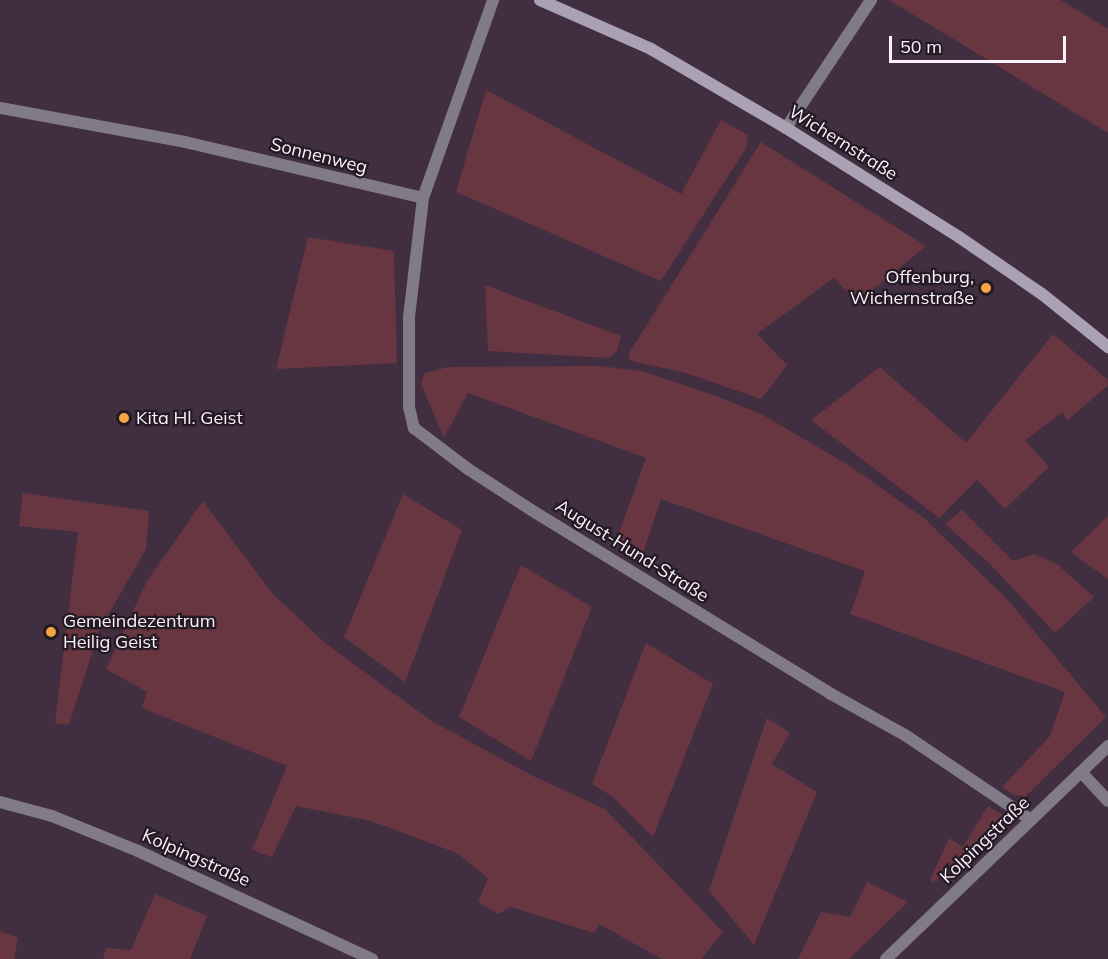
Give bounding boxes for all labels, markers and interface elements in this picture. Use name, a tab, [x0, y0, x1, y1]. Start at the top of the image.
scale bar	[892, 24, 1069, 62]
text: 50 m	[900, 35, 942, 58]
street label: Wichernstraße	[785, 101, 901, 185]
street label: Sonnenweg	[268, 134, 370, 178]
place label: Offenburg, Wichernstraße	[850, 267, 974, 310]
marker: Offenburg, Wichernstraße	[979, 281, 993, 295]
place label: Kita Hl. Geist	[136, 407, 243, 429]
marker: Kita Hl. Geist	[117, 411, 131, 425]
street label: August-Hund-Straße	[552, 495, 712, 607]
place label: Gemeindezentrum Heilig Geist	[63, 611, 215, 654]
marker: Gemeindezentrum Heilig Geist	[44, 625, 58, 639]
street label: Kolpingstraße	[936, 792, 1034, 888]
street label: Kolpingstraße	[139, 825, 253, 891]

